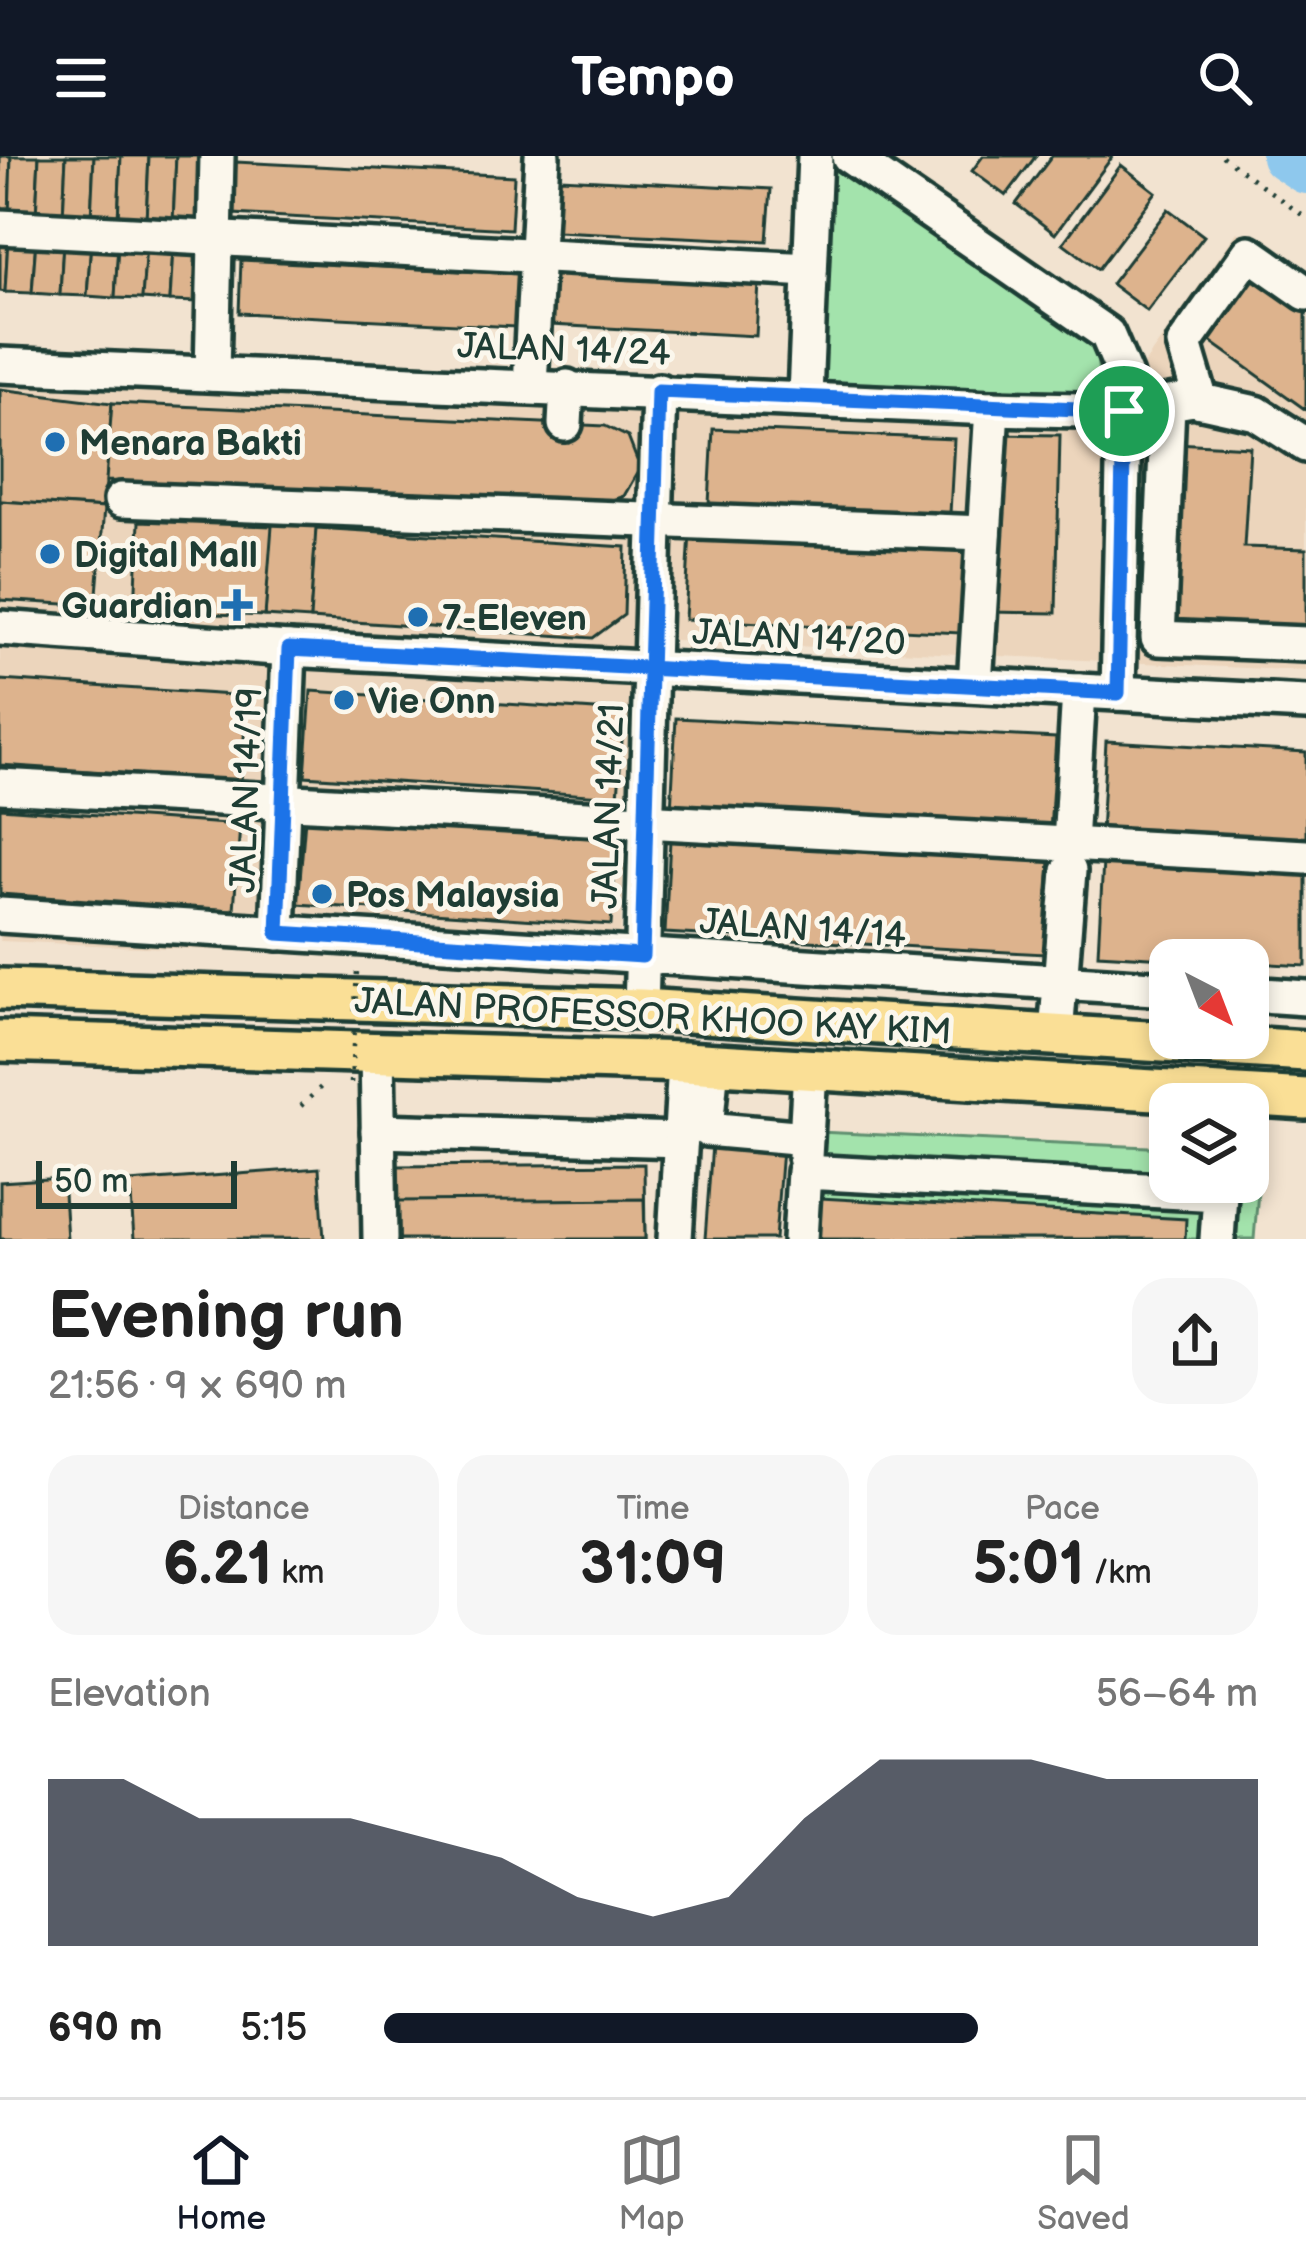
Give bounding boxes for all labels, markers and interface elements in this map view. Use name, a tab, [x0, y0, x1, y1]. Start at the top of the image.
icon: menu	[48, 45, 114, 111]
icon: search	[1192, 45, 1258, 111]
text: Tempo	[571, 46, 735, 111]
street label: JALAN 14/24	[456, 325, 671, 376]
pin	[1073, 360, 1175, 462]
icon: arrive	[1091, 378, 1157, 444]
place label: Menara Bakti	[79, 423, 302, 466]
marker: Menara Bakti	[42, 429, 68, 455]
place label: Digital Mall	[74, 535, 258, 578]
marker: Digital Mall	[37, 541, 63, 567]
place label: Guardian	[62, 586, 213, 629]
marker: Guardian	[224, 592, 250, 618]
place label: 7-Eleven	[442, 598, 587, 641]
marker: 7-Eleven	[405, 604, 431, 630]
street label: JALAN 14/20	[691, 611, 906, 666]
place label: Vie Onn	[368, 681, 496, 724]
street label: JALAN 14/19	[222, 687, 273, 894]
marker: Vie Onn	[331, 687, 357, 713]
street label: JALAN 14/21	[584, 703, 635, 910]
place label: Pos Malaysia	[346, 875, 560, 918]
marker: Pos Malaysia	[309, 881, 335, 907]
street label: JALAN 14/14	[698, 901, 907, 958]
north arrow	[1149, 939, 1269, 1059]
map controls	[1149, 939, 1269, 1203]
street label: JALAN PROFESSOR KHOO KAY KIM	[353, 980, 952, 1055]
button: layers	[1149, 1083, 1269, 1203]
scale bar	[36, 1155, 237, 1208]
text: 50 m	[54, 1162, 129, 1202]
text: Evening run	[48, 1278, 404, 1357]
button: share	[1132, 1278, 1258, 1404]
text: 21:56 · 9 × 690 m	[48, 1363, 347, 1410]
text: Distance	[178, 1489, 310, 1529]
text: Time	[616, 1489, 690, 1529]
text: Pace	[1025, 1489, 1100, 1529]
text: 6.21	[163, 1529, 272, 1601]
text: 31:09	[579, 1529, 727, 1601]
text: 5:01	[973, 1529, 1085, 1601]
text: km	[272, 1553, 325, 1593]
text: /km	[1085, 1553, 1152, 1593]
text: Elevation	[48, 1671, 211, 1718]
text: 56–64 m	[1096, 1671, 1258, 1718]
text: 690 m	[48, 2005, 163, 2052]
text: 5:15	[240, 2005, 308, 2052]
tab: Home	[176, 2127, 266, 2239]
tab: Map	[618, 2127, 685, 2239]
tab: Saved	[1037, 2127, 1130, 2239]

